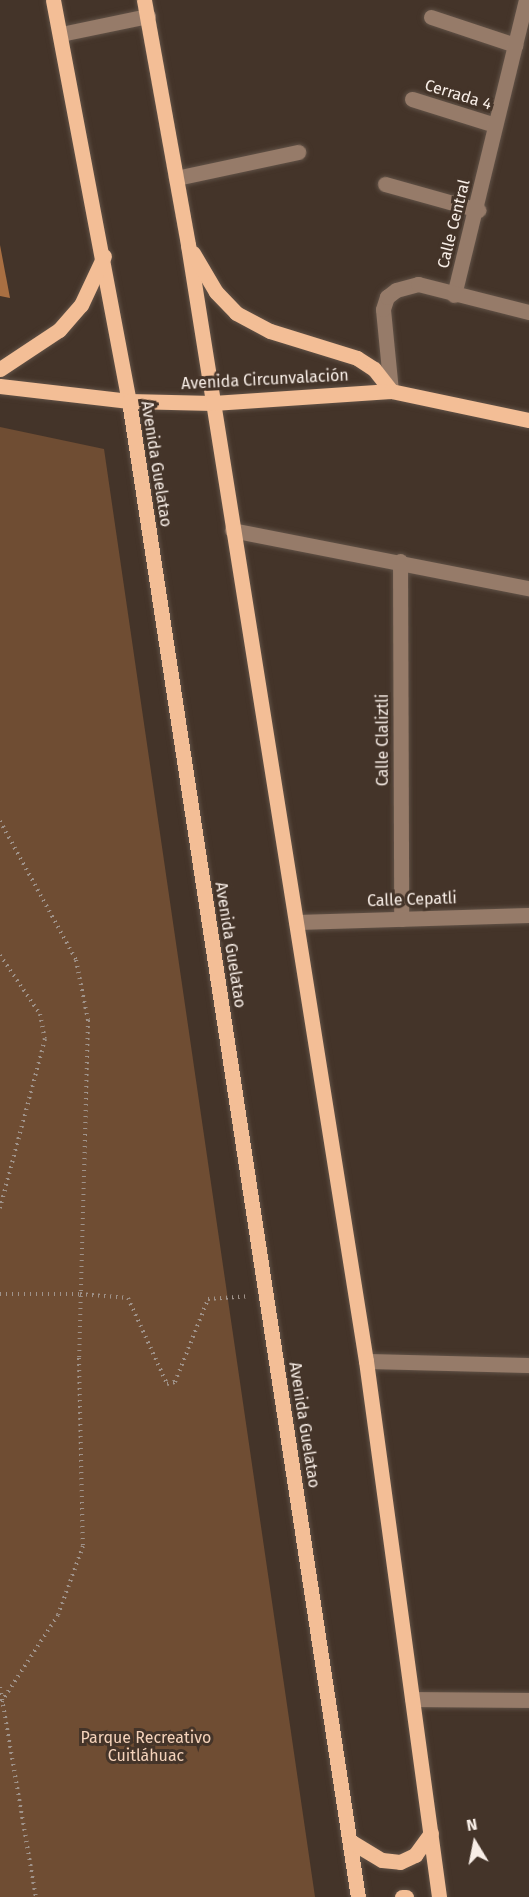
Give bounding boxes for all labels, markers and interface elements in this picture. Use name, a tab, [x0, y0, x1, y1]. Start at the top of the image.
street label: Cerrada 4	[422, 76, 494, 114]
street label: Calle Central	[434, 178, 474, 270]
street label: Avenida Circunvalación	[181, 366, 349, 394]
street label: Avenida Guelatao	[137, 400, 175, 528]
street label: Calle Claliztli	[373, 694, 393, 786]
street label: Avenida Guelatao	[211, 881, 249, 1009]
street label: Calle Cepatli	[367, 889, 457, 911]
street label: Avenida Guelatao	[285, 1361, 323, 1489]
park label: Parque Recreativo Cuitláhuac	[81, 1728, 211, 1766]
north arrow	[445, 1813, 505, 1873]
text: N	[465, 1815, 479, 1835]

